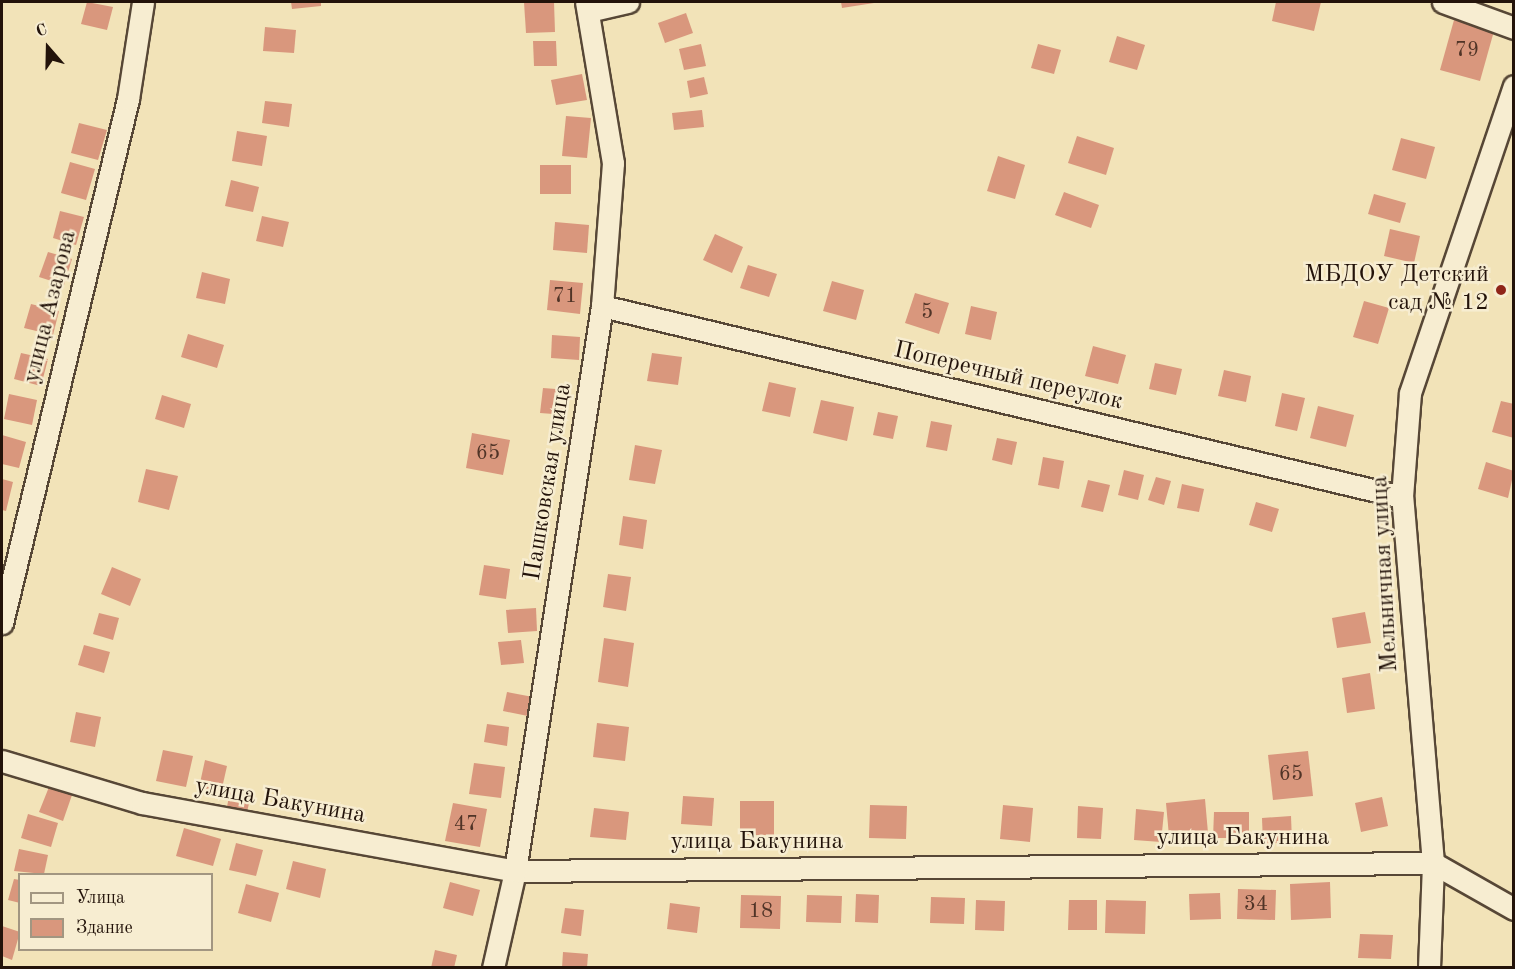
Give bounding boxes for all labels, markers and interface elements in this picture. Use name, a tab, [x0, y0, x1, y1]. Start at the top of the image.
north arrow	[18, 18, 78, 78]
text: С	[34, 22, 50, 40]
house number: 79	[1455, 38, 1479, 64]
street label: улица Азарова	[18, 228, 84, 386]
place label: МБДОУ Детский сад № 12	[1304, 262, 1489, 318]
marker: МБДОУ Детский сад № 12	[1494, 283, 1508, 297]
house number: 71	[553, 284, 577, 310]
house number: 5	[921, 300, 933, 326]
street label: Поперечный переулок	[891, 337, 1125, 417]
street label: Пашковская улица	[519, 381, 579, 583]
house number: 65	[476, 441, 500, 467]
street label: Мельничная улица	[1366, 475, 1406, 673]
house number: 65	[1279, 762, 1303, 788]
street label: улица Бакунина	[192, 773, 368, 831]
house number: 47	[454, 812, 478, 838]
street label: улица Бакунина	[1157, 825, 1329, 853]
street label: улица Бакунина	[671, 829, 843, 857]
legend	[18, 873, 213, 951]
text: Улица	[76, 889, 125, 907]
house number: 34	[1244, 892, 1268, 918]
house number: 18	[749, 899, 773, 925]
text: Здание	[76, 919, 133, 937]

